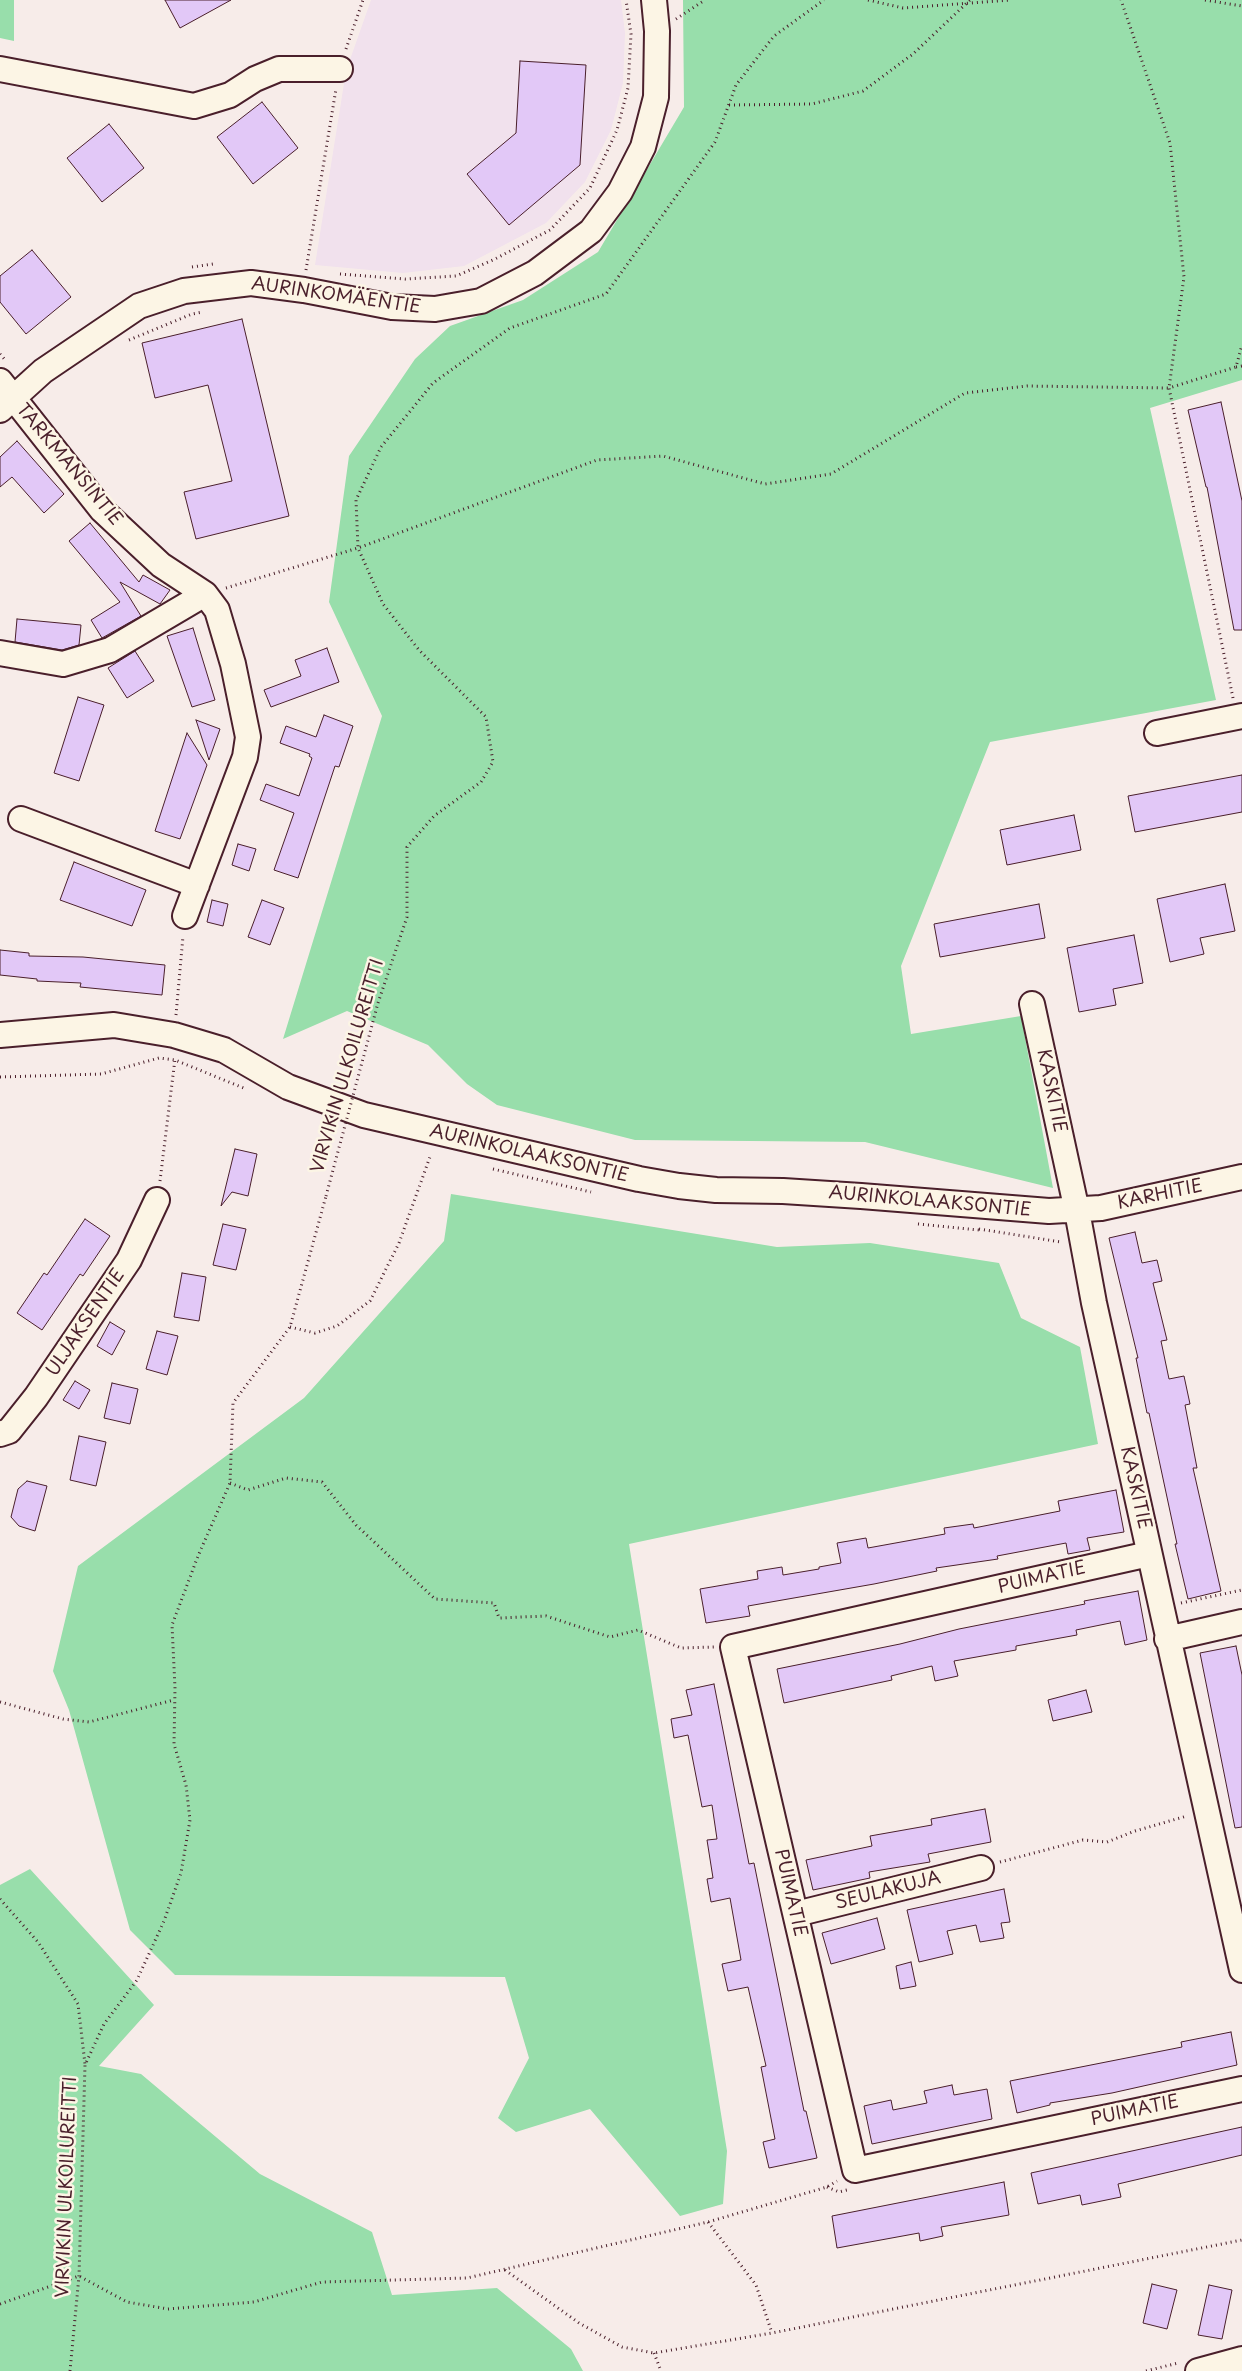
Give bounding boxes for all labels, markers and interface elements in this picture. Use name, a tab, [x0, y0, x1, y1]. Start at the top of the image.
street label: AURINKOMÄENTIE	[250, 273, 422, 319]
street label: TARKMANSINTIE	[12, 400, 126, 530]
street label: VIRVIKIN ULKOILUREITTI	[307, 956, 389, 1176]
street label: KASKITIE	[1032, 1047, 1070, 1135]
street label: AURINKOLAAKSONTIE	[427, 1121, 631, 1187]
street label: KARHITIE	[1115, 1175, 1205, 1215]
street label: AURINKOLAAKSONTIE	[828, 1182, 1032, 1222]
street label: ULJAKSENTIE	[42, 1265, 130, 1381]
street label: KASKITIE	[1115, 1444, 1155, 1532]
street label: PUIMATIE	[996, 1557, 1088, 1599]
street label: PUIMATIE	[769, 1847, 811, 1939]
street label: SEULAKUJA	[833, 1867, 943, 1915]
street label: VIRVIKIN ULKOILUREITTI	[52, 2076, 82, 2298]
street label: PUIMATIE	[1089, 2091, 1181, 2131]

